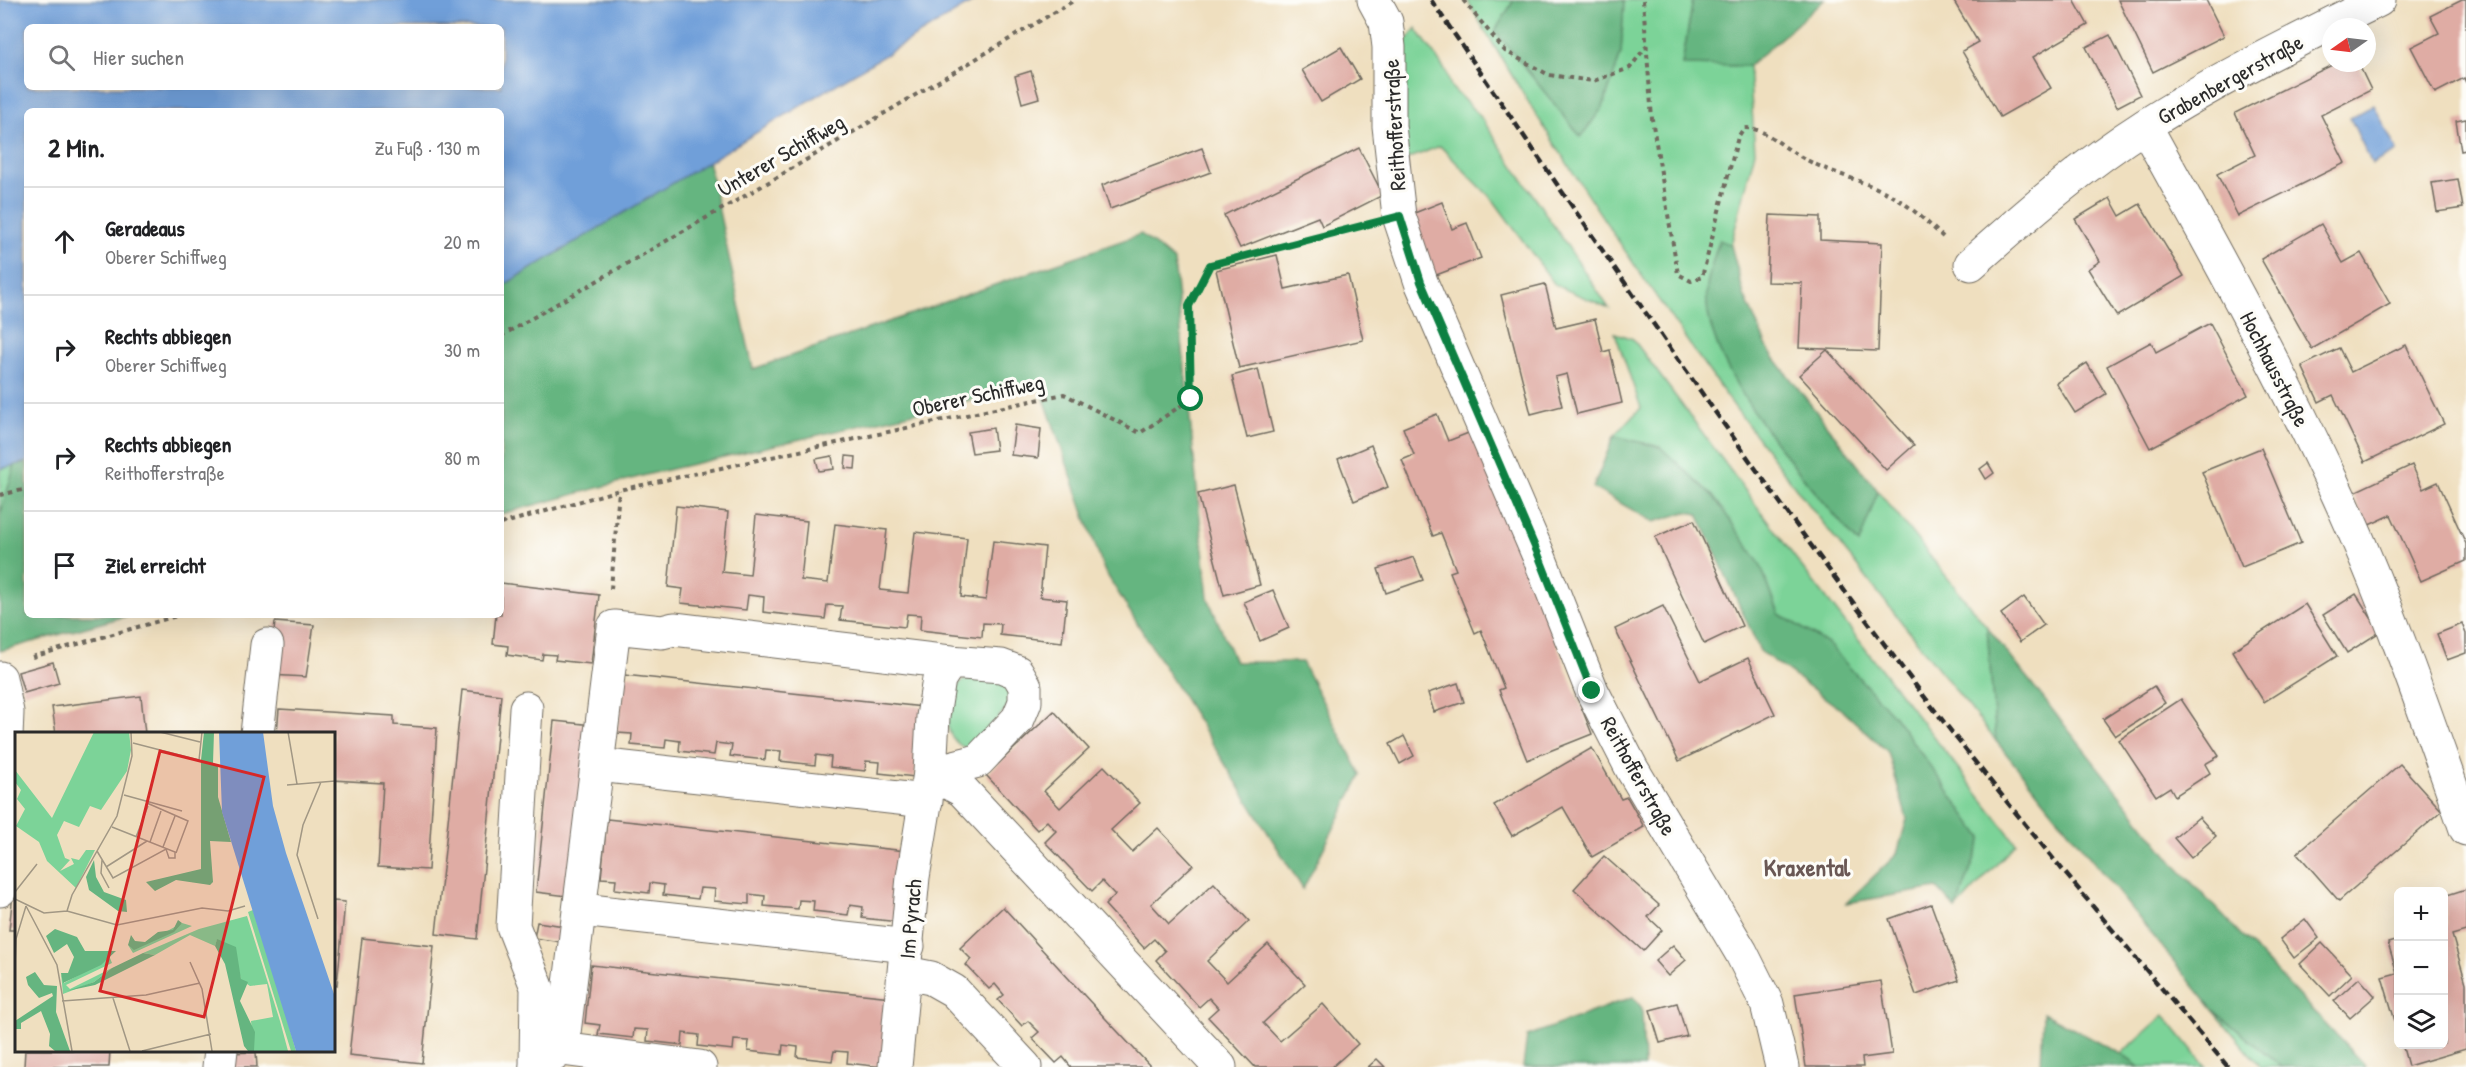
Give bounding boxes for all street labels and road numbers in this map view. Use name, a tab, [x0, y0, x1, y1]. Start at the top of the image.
street label: Grabenbergerstraße	[2152, 26, 2308, 131]
street label: Reithofferstraße	[1376, 58, 1412, 192]
street label: Unterer Schiffweg	[712, 106, 850, 204]
street label: Hochhausstraße	[2233, 306, 2317, 432]
street label: Oberer Schiffweg	[909, 366, 1047, 424]
street label: Reithofferstraße	[1594, 711, 1684, 841]
street label: Im Pyrach	[892, 878, 928, 960]

